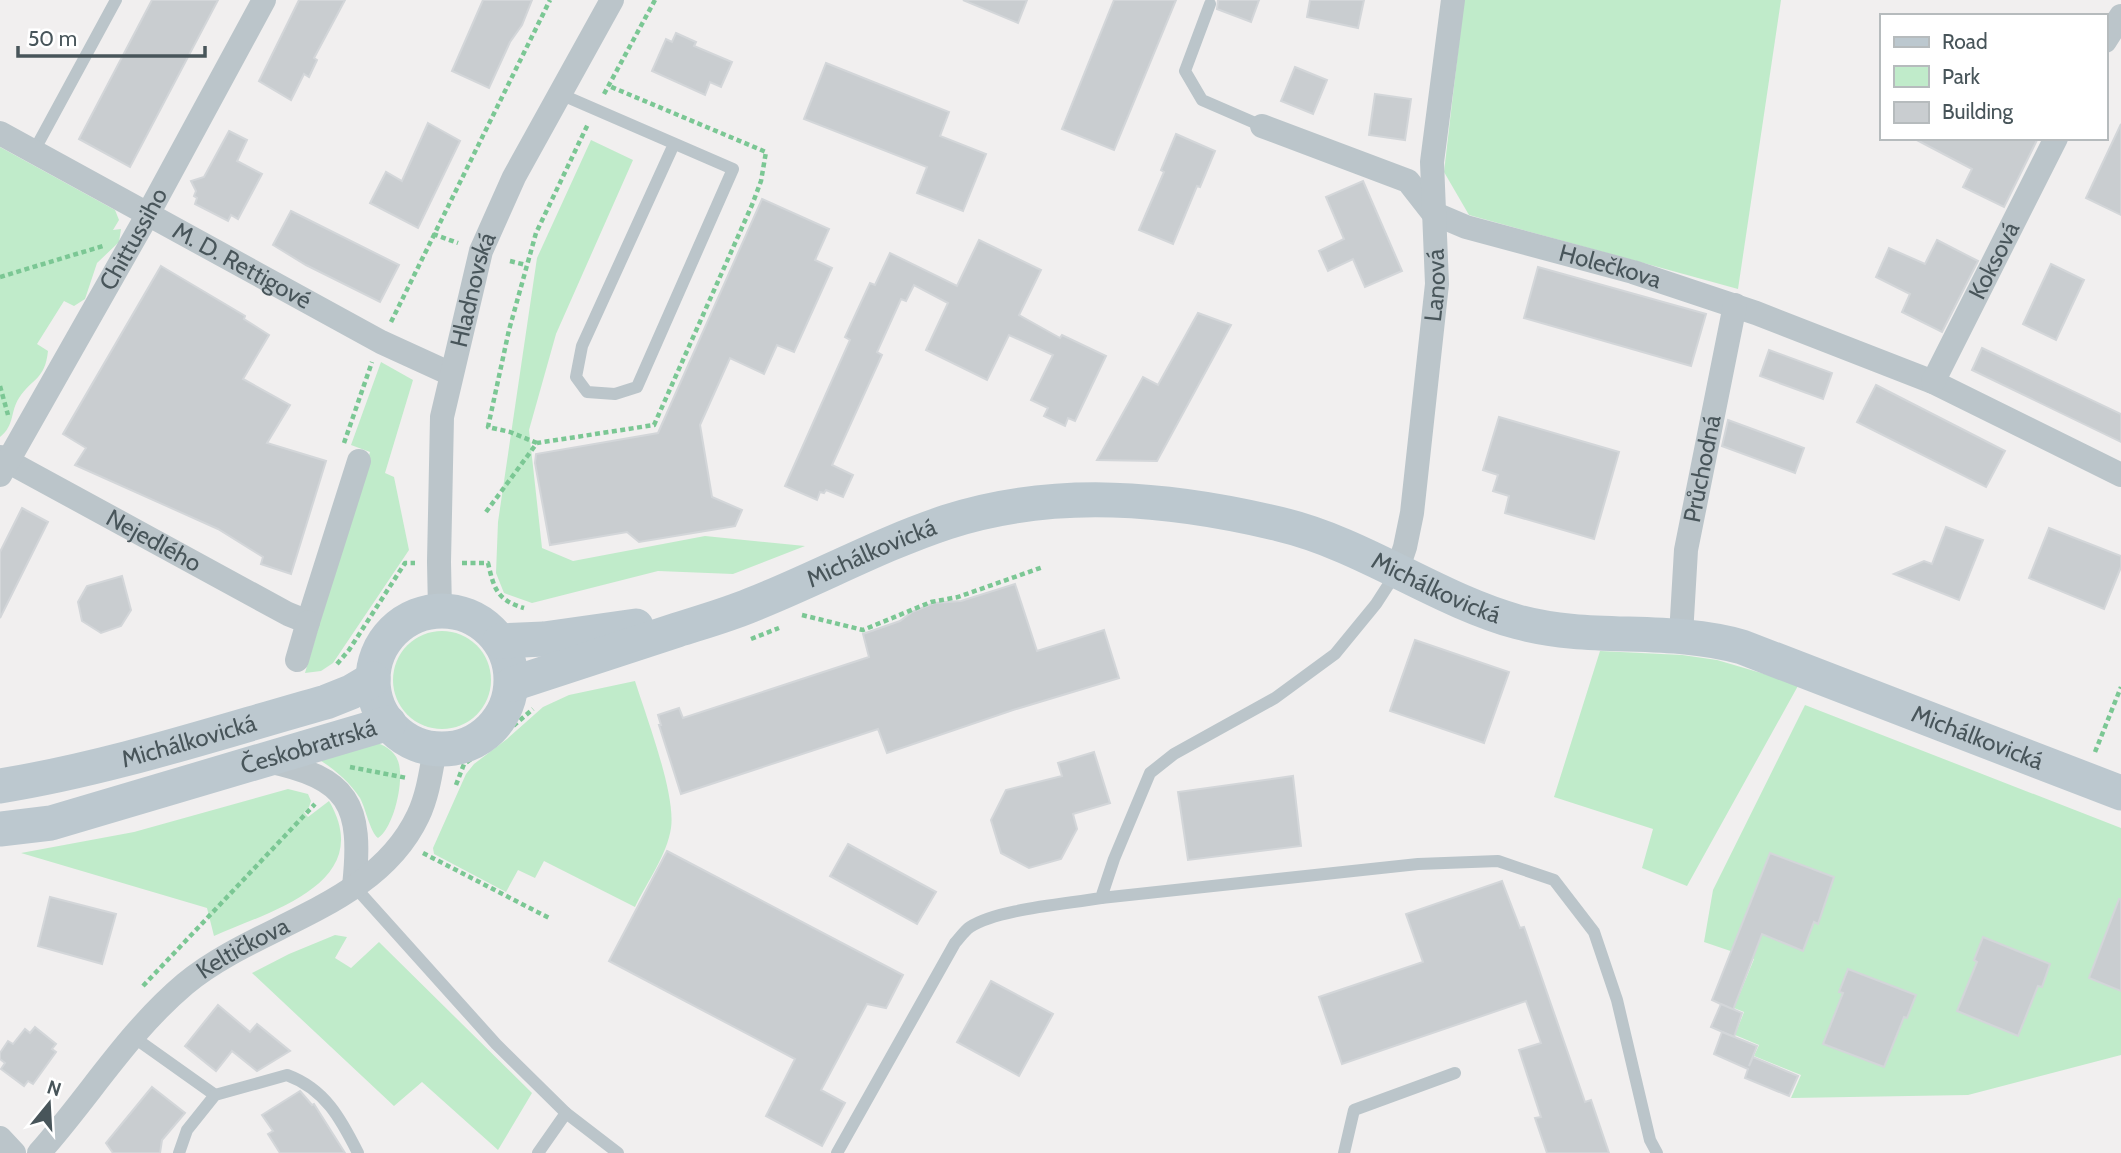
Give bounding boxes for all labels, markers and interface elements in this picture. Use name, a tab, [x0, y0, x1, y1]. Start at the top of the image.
scale bar	[18, 14, 205, 58]
legend	[1880, 14, 2107, 140]
text: 50 m	[28, 26, 77, 51]
text: Road	[1942, 29, 1988, 54]
text: Park	[1942, 64, 1980, 89]
text: Building	[1942, 99, 2014, 124]
street label: Chittussiho	[93, 183, 173, 295]
street label: M. D. Rettigové	[168, 216, 317, 315]
street label: Koksová	[1962, 216, 2026, 304]
street label: Hladnovská	[444, 227, 502, 350]
street label: Holečkova	[1556, 238, 1666, 295]
street label: Lanová	[1418, 248, 1451, 323]
street label: Průchodná	[1677, 412, 1727, 525]
street label: Nejedlého	[101, 503, 206, 578]
street label: Michálkovická	[802, 512, 941, 593]
street label: Michálkovická	[1367, 546, 1505, 630]
street label: Michálkovická	[1908, 699, 2048, 776]
street label: Michálkovická	[118, 708, 260, 773]
street label: Českobratrská	[237, 712, 380, 780]
street label: Keltičkova	[191, 911, 294, 985]
north arrow	[14, 1069, 84, 1139]
text: N	[44, 1075, 64, 1101]

